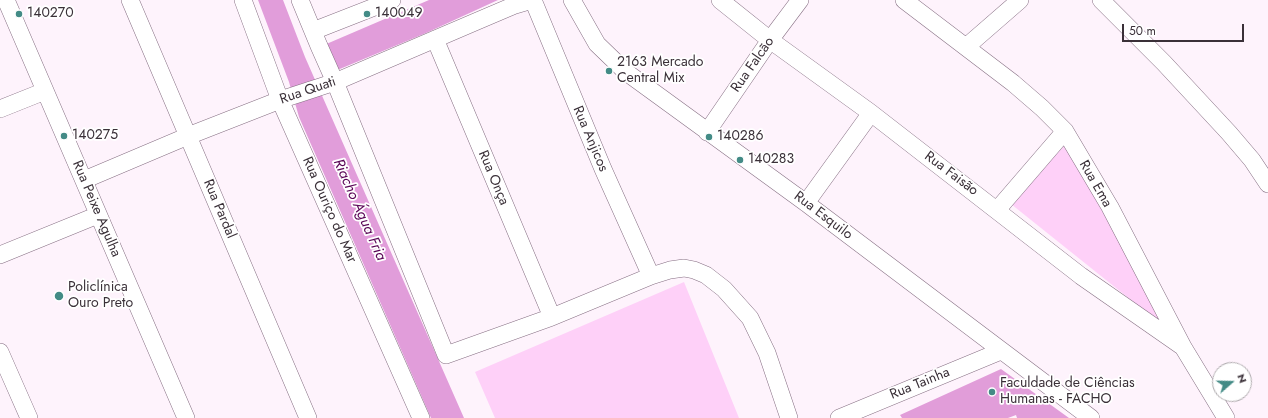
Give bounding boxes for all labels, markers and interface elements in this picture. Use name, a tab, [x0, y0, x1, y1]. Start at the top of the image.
place label: 140270	[27, 6, 74, 22]
place label: 140049	[375, 6, 422, 22]
marker: 140270	[14, 9, 24, 19]
marker: 140049	[362, 9, 372, 19]
scale bar	[1124, 16, 1246, 42]
text: 50 m	[1129, 22, 1156, 40]
street label: Rua Falcão	[728, 34, 778, 96]
place label: 2163 Mercado Central Mix	[617, 55, 703, 88]
marker: 2163 Mercado Central Mix	[604, 66, 614, 76]
street label: Rua Quati	[278, 74, 338, 108]
street label: Rua Anjicos	[569, 104, 611, 174]
place label: 140275	[72, 128, 118, 144]
place label: 140286	[717, 129, 764, 145]
marker: 140275	[59, 131, 69, 141]
marker: 140286	[704, 132, 714, 142]
street label: Rua Onça	[474, 148, 512, 208]
street label: Rua Faisão	[921, 148, 981, 200]
place label: 140283	[748, 152, 794, 168]
street label: Rua Ouriço do Mar	[298, 154, 360, 266]
marker: 140283	[735, 155, 745, 165]
water label: Riacho Água Fria	[328, 156, 390, 264]
street label: Rua Peixe Agulha	[68, 158, 124, 260]
street label: Rua Ema	[1075, 158, 1115, 210]
street label: Rua Pardal	[199, 177, 239, 241]
street label: Rua Esquilo	[790, 188, 856, 244]
place label: Policlínica Ouro Preto	[68, 280, 133, 312]
marker: Policlínica Ouro Preto	[53, 290, 65, 302]
north arrow	[1212, 362, 1252, 402]
street label: Rua Tainha	[888, 364, 952, 404]
text: N	[1233, 371, 1251, 385]
place label: Faculdade de Ciências Humanas - FACHO	[1000, 376, 1135, 408]
marker: Faculdade de Ciências Humanas - FACHO	[987, 387, 997, 397]

